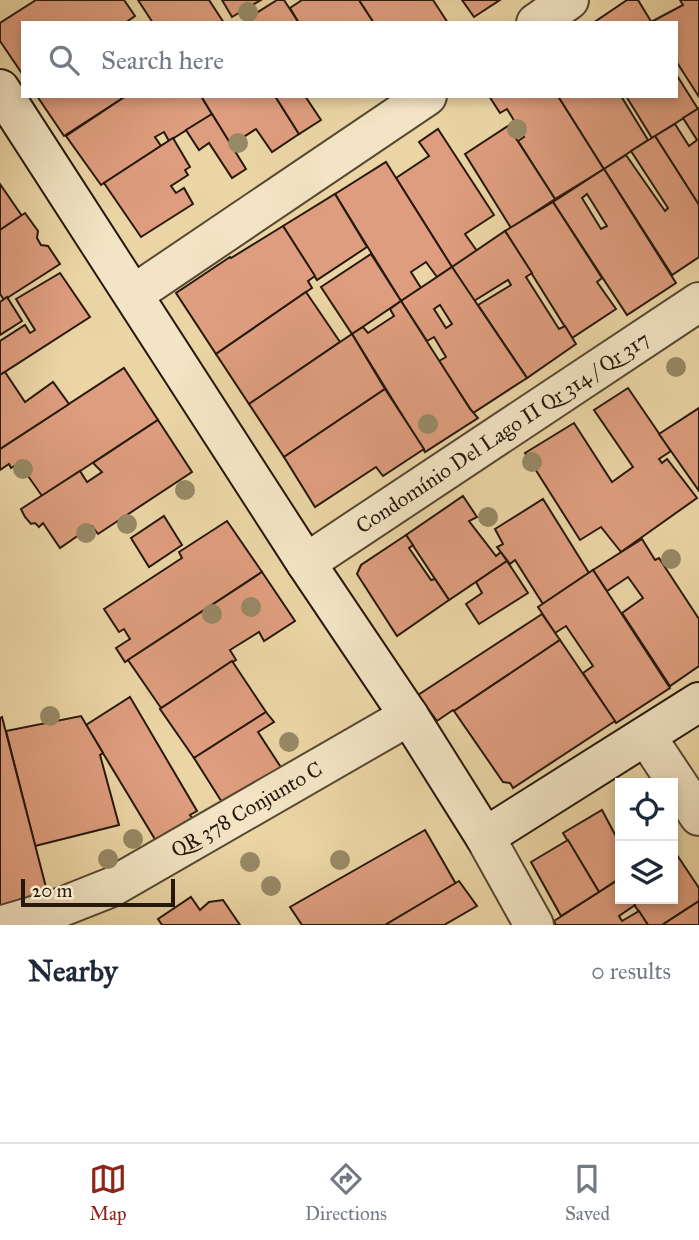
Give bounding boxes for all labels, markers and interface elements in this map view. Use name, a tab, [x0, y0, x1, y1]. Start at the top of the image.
search box	[21, 21, 678, 98]
icon: search	[45, 41, 83, 79]
text: Search here	[101, 44, 224, 76]
street label: Condomínio Del Lago II Qr 314 / Qr 317	[351, 326, 654, 539]
street label: QR 378 Conjunto C	[166, 756, 327, 863]
map controls	[615, 778, 678, 904]
button: locate	[615, 778, 678, 841]
button: layers	[615, 841, 678, 904]
scale bar	[21, 876, 175, 908]
text: 20 m	[32, 879, 73, 902]
text: Nearby	[28, 953, 118, 989]
text: 0 results	[591, 957, 671, 985]
tab: Map	[89, 1160, 127, 1225]
tab: Directions	[305, 1160, 387, 1225]
tab: Saved	[565, 1160, 610, 1225]

